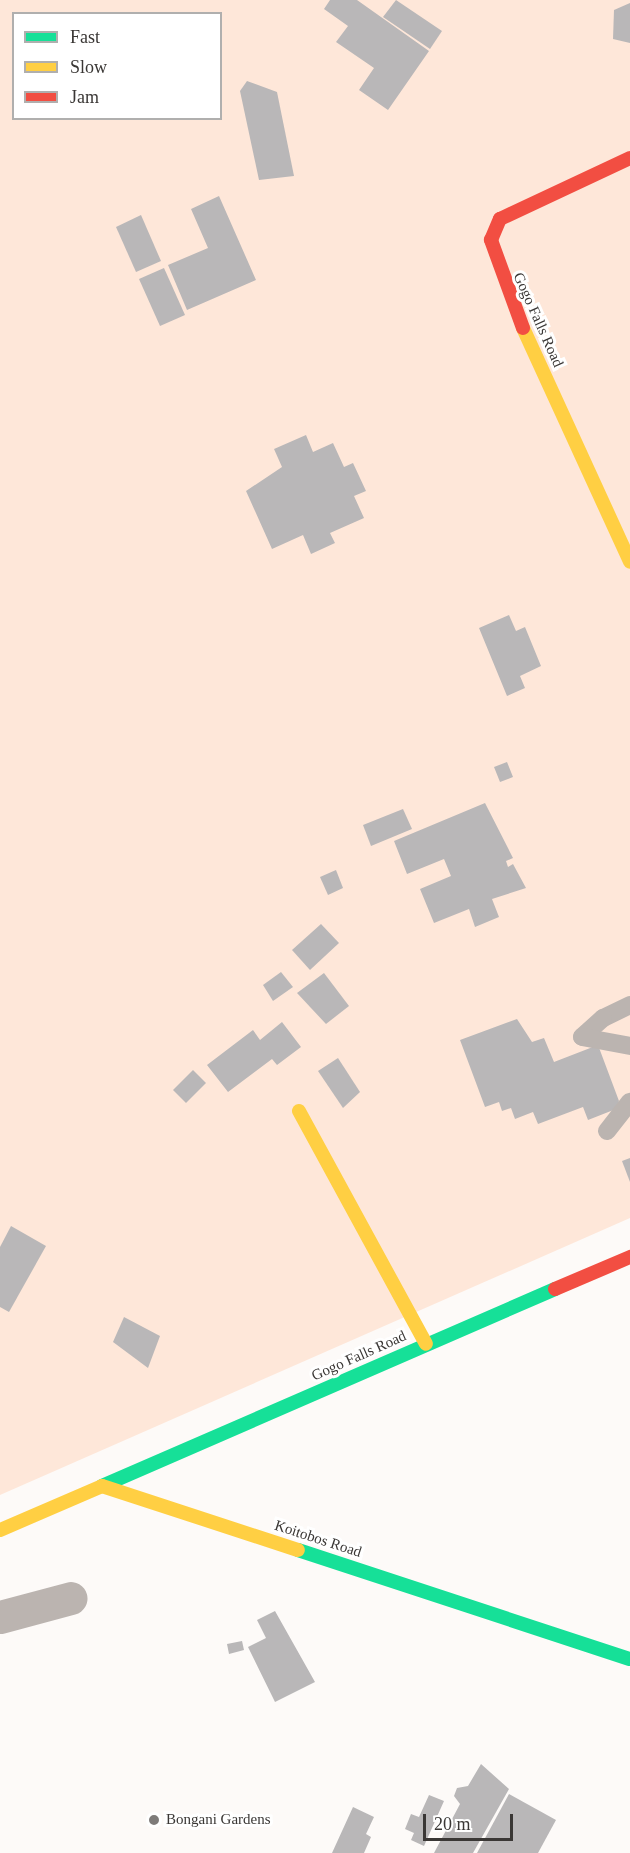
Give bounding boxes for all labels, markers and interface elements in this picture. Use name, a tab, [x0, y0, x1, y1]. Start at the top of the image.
legend	[12, 12, 222, 120]
text: Fast	[70, 27, 100, 47]
text: Slow	[70, 57, 107, 77]
text: Jam	[70, 87, 99, 107]
street label: Gogo Falls Road	[509, 270, 567, 370]
street label: Gogo Falls Road	[309, 1327, 409, 1385]
street label: Koitobos Road	[272, 1516, 364, 1562]
scale bar	[426, 1802, 516, 1840]
place label: Bongani Gardens	[166, 1811, 271, 1829]
marker: Bongani Gardens	[147, 1813, 161, 1827]
text: 20 m	[434, 1814, 471, 1834]

